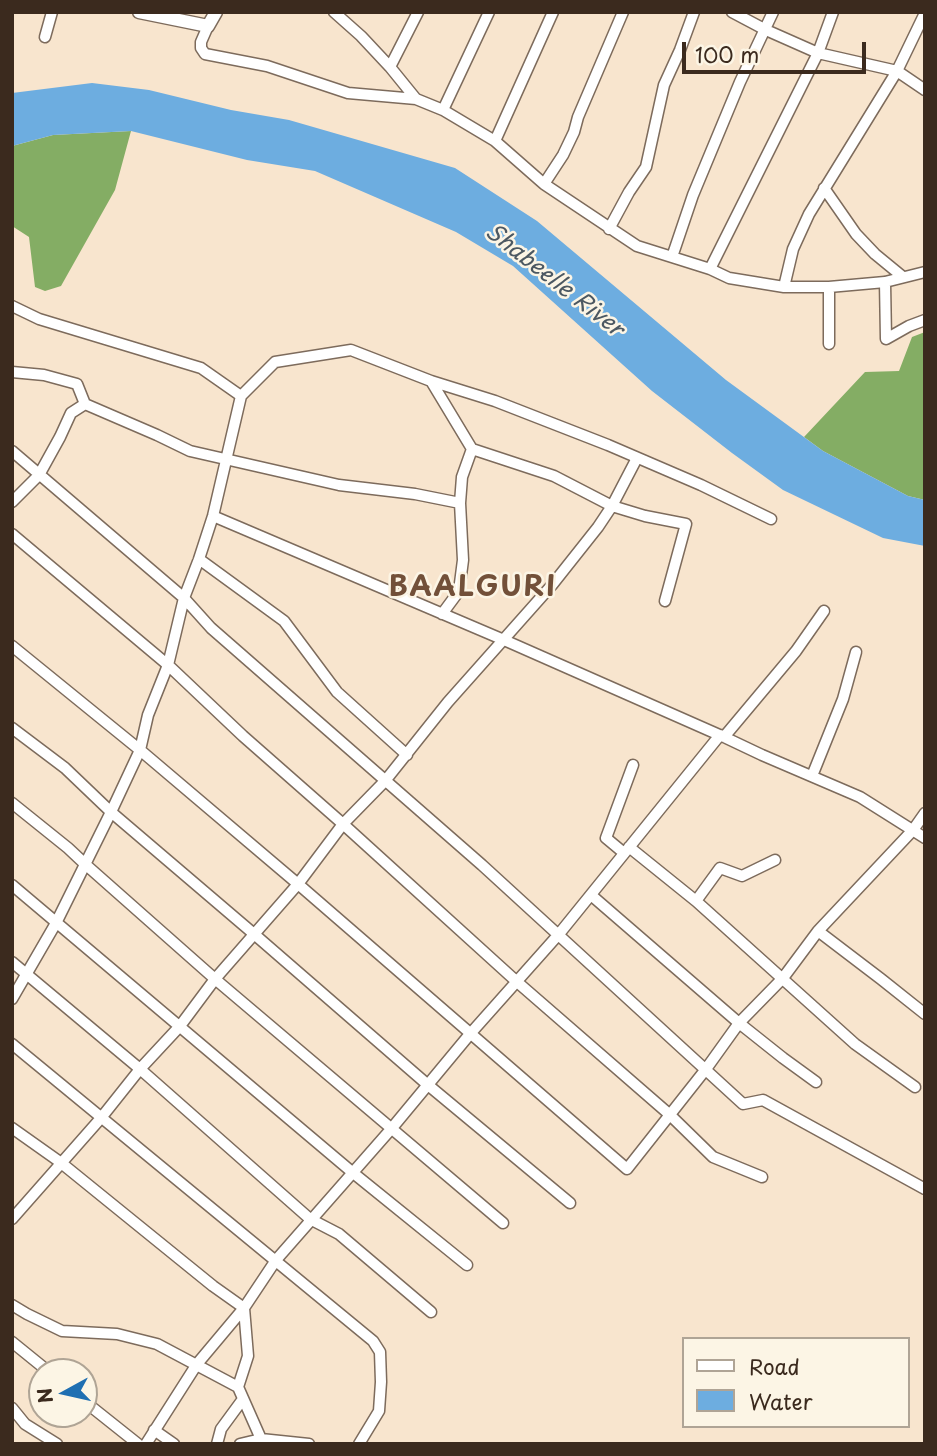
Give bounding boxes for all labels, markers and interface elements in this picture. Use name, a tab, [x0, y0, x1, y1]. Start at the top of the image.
scale bar	[685, 28, 869, 72]
text: 100 m	[695, 38, 759, 70]
water label: Shabeelle River	[479, 219, 629, 343]
district label: BAALGURI	[390, 571, 556, 605]
legend	[682, 1337, 909, 1428]
text: Road	[749, 1350, 800, 1382]
north arrow	[28, 1358, 98, 1428]
text: Water	[749, 1385, 812, 1417]
text: N	[29, 1386, 59, 1405]

